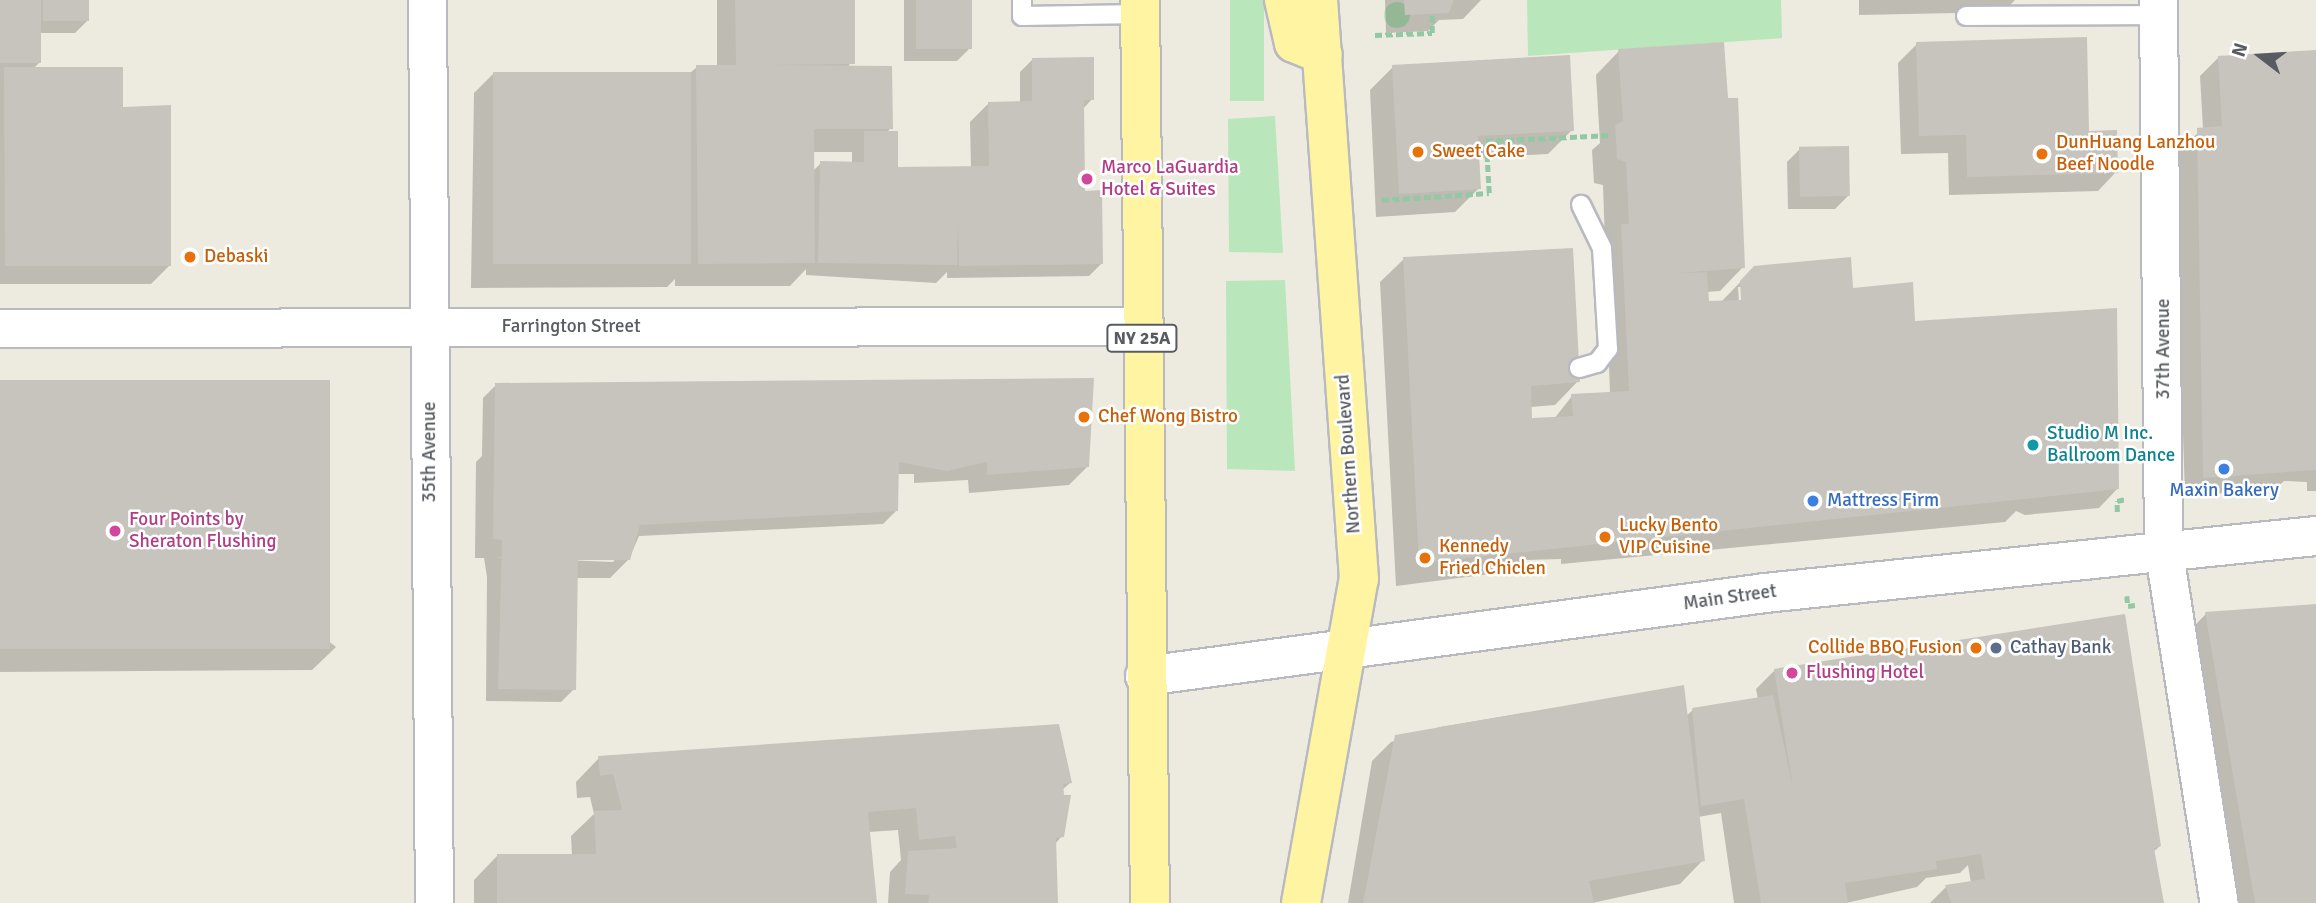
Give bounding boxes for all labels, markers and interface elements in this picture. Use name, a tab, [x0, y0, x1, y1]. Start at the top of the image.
north arrow	[2225, 21, 2295, 91]
text: N	[2227, 40, 2253, 60]
place label: DunHuang Lanzhou Beef Noodle	[2056, 132, 2215, 176]
place label: Sweet Cake	[1432, 141, 1525, 163]
marker: Sweet Cake	[1410, 144, 1426, 160]
marker: DunHuang Lanzhou Beef Noodle	[2034, 146, 2050, 162]
place label: Marco LaGuardia Hotel & Suites	[1101, 157, 1239, 201]
marker: Marco LaGuardia Hotel & Suites	[1079, 171, 1095, 187]
place label: Debaski	[204, 246, 268, 268]
marker: Debaski	[182, 249, 198, 265]
street label: 37th Avenue	[2153, 298, 2175, 400]
street label: Farrington Street	[501, 316, 641, 338]
road number: NY 25A	[1105, 324, 1179, 352]
street label: Northern Boulevard	[1332, 374, 1366, 534]
street label: 35th Avenue	[419, 401, 441, 503]
place label: Chef Wong Bistro	[1098, 406, 1238, 428]
marker: Chef Wong Bistro	[1076, 409, 1092, 425]
place label: Studio M Inc. Ballroom Dance	[2047, 423, 2175, 467]
marker: Studio M Inc. Ballroom Dance	[2025, 437, 2041, 453]
marker: Maxin Bakery	[2216, 461, 2232, 477]
place label: Maxin Bakery	[2169, 480, 2279, 502]
place label: Mattress Firm	[1827, 490, 1939, 512]
marker: Mattress Firm	[1805, 493, 1821, 509]
place label: Four Points by Sheraton Flushing	[129, 509, 276, 553]
place label: Lucky Bento VIP Cuisine	[1619, 515, 1718, 559]
marker: Four Points by Sheraton Flushing	[107, 523, 123, 539]
marker: Lucky Bento VIP Cuisine	[1597, 529, 1613, 545]
place label: Kennedy Fried Chiclen	[1439, 536, 1546, 580]
marker: Kennedy Fried Chiclen	[1417, 550, 1433, 566]
street label: Main Street	[1682, 580, 1778, 616]
place label: Collide BBQ Fusion	[1808, 637, 1962, 659]
place label: Cathay Bank	[2010, 637, 2111, 659]
marker: Collide BBQ Fusion	[1968, 640, 1984, 656]
marker: Cathay Bank	[1988, 640, 2004, 656]
place label: Flushing Hotel	[1806, 662, 1924, 684]
marker: Flushing Hotel	[1784, 665, 1800, 681]

